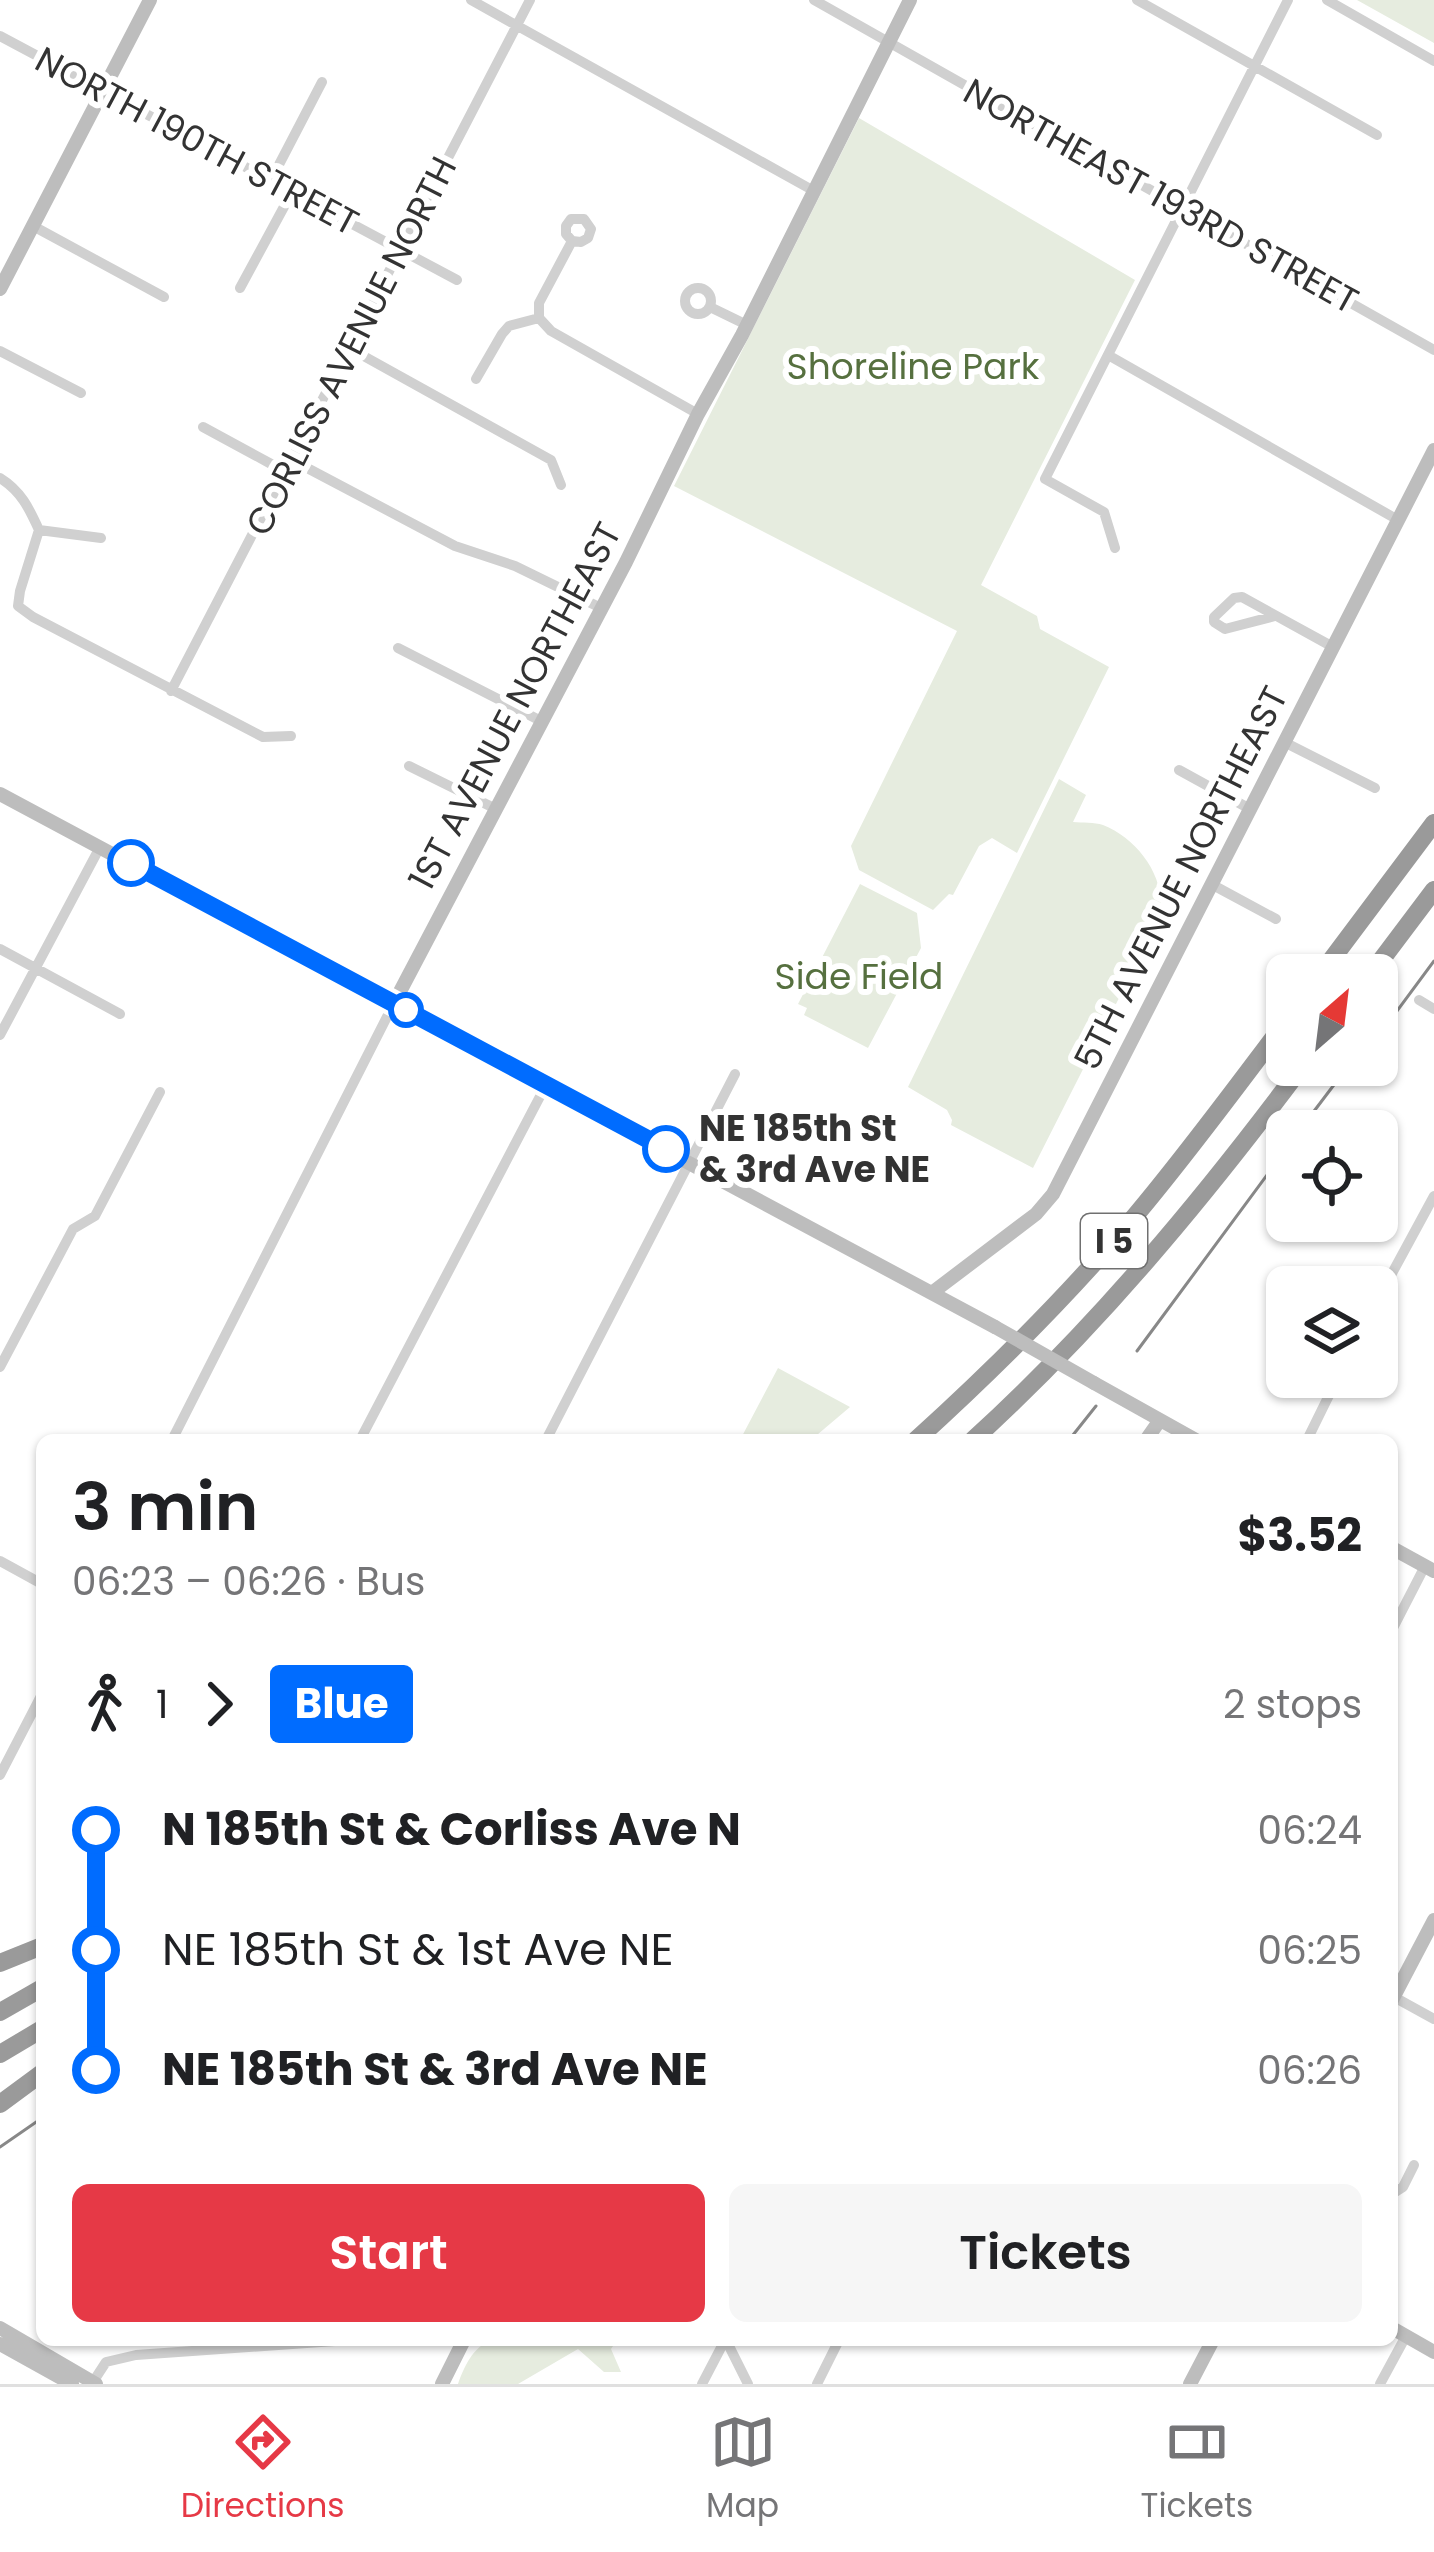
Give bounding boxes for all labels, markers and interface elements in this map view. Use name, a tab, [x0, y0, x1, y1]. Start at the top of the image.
street label: NORTH 190TH STREET	[26, 34, 368, 248]
street label: NORTHEAST 193RD STREET	[954, 66, 1368, 326]
street label: CORLISS AVENUE NORTH	[233, 148, 469, 544]
park label: Shoreline Park	[787, 341, 1040, 392]
street label: 1ST AVENUE NORTHEAST	[396, 513, 634, 899]
street label: 5TH AVENUE NORTHEAST	[1062, 677, 1300, 1079]
unlabelled marker	[109, 841, 153, 885]
park label: Side Field	[775, 951, 943, 1002]
north arrow	[1266, 954, 1398, 1086]
map controls	[1266, 954, 1398, 1398]
unlabelled marker	[390, 994, 422, 1026]
place label: NE 185th St & 3rd Ave NE	[699, 1103, 930, 1195]
button: locate	[1266, 1110, 1398, 1242]
marker: NE 185th St & 3rd Ave NE	[644, 1127, 688, 1171]
road number: I 5	[1081, 1214, 1147, 1268]
button: layers	[1266, 1266, 1398, 1398]
text: 3 min	[72, 1461, 258, 1553]
text: $3.52	[1238, 1504, 1362, 1567]
text: 06:23 – 06:26 · Bus	[72, 1554, 425, 1609]
icon: walk	[72, 1671, 138, 1737]
icon: forward	[186, 1671, 252, 1737]
text: Blue	[294, 1674, 389, 1733]
text: 1	[156, 1677, 168, 1732]
text: 2 stops	[1223, 1677, 1362, 1732]
text: N 185th St & Corliss Ave N	[162, 1798, 741, 1861]
text: 06:24	[1257, 1803, 1362, 1858]
text: NE 185th St & 1st Ave NE	[162, 1918, 674, 1981]
text: 06:25	[1258, 1923, 1362, 1978]
text: NE 185th St & 3rd Ave NE	[162, 2038, 708, 2101]
text: 06:26	[1257, 2043, 1362, 2098]
button: Start	[72, 2184, 705, 2322]
button: Tickets	[729, 2184, 1362, 2322]
tab: Directions	[181, 2409, 345, 2531]
tab: Map	[706, 2409, 779, 2531]
tab: Tickets	[1141, 2409, 1253, 2531]

